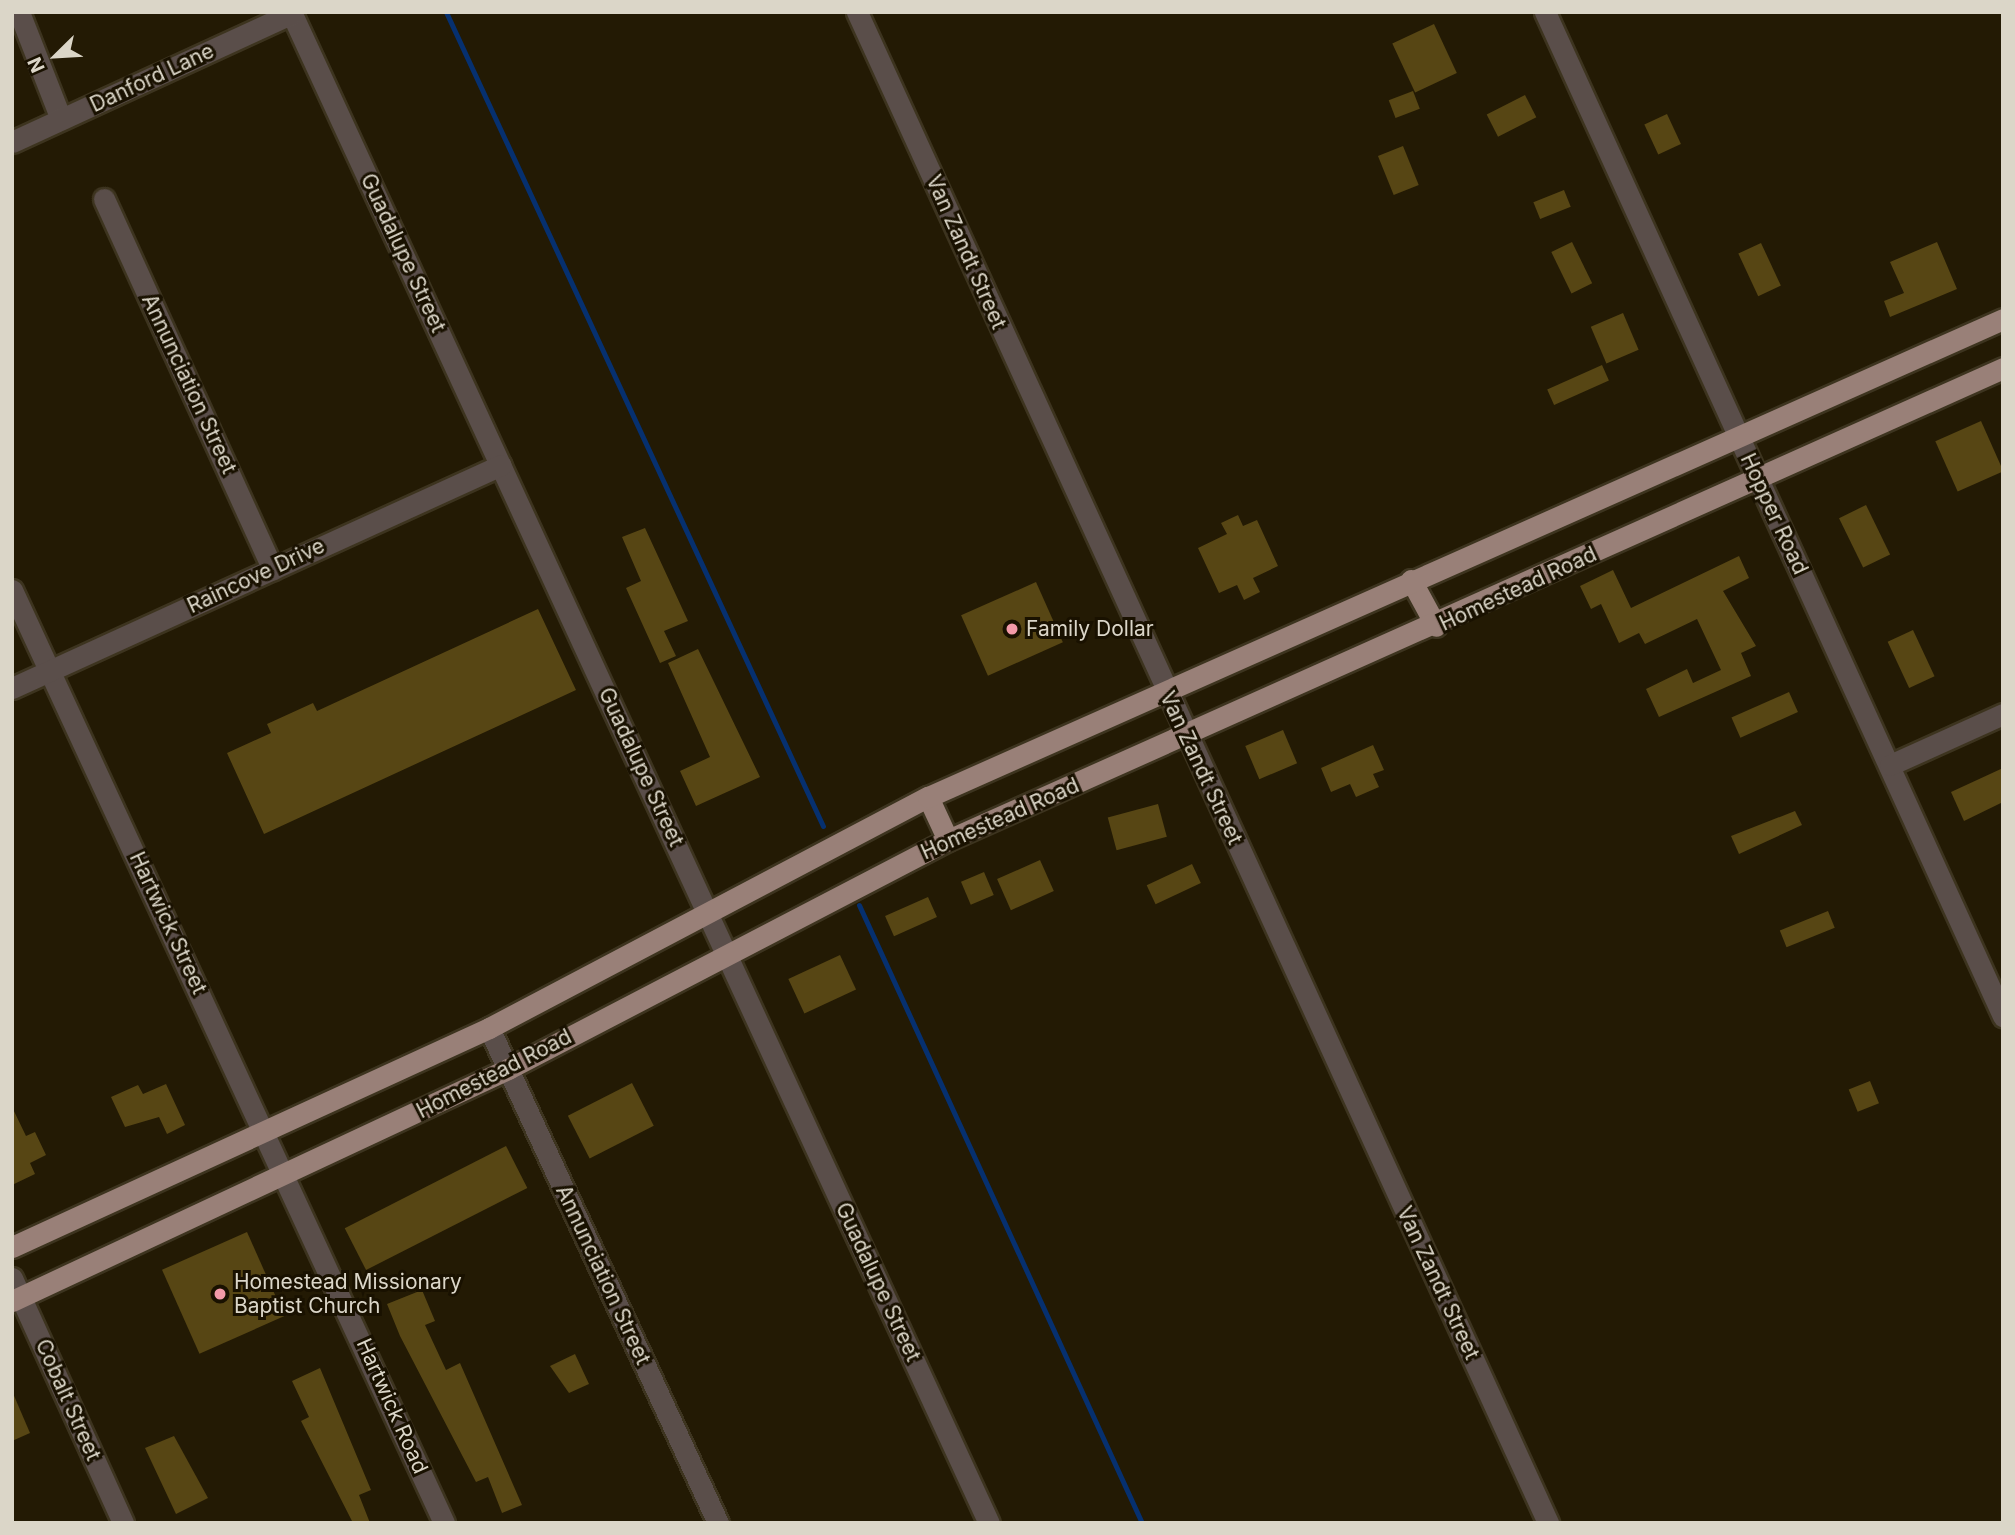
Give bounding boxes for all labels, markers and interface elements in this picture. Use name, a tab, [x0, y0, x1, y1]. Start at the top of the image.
north arrow	[21, 21, 91, 91]
street label: Danford Lane	[86, 38, 218, 118]
text: N	[23, 53, 50, 76]
street label: Guadalupe Street	[355, 170, 451, 336]
street label: Van Zandt Street	[921, 171, 1011, 333]
street label: Annunciation Street	[136, 290, 242, 478]
street label: Hopper Road	[1735, 449, 1813, 579]
street label: Raincove Drive	[183, 533, 329, 619]
street label: Homestead Road	[1436, 542, 1600, 636]
place label: Family Dollar	[1026, 616, 1154, 642]
marker: Family Dollar	[1004, 621, 1020, 637]
street label: Guadalupe Street	[593, 684, 689, 850]
street label: Van Zandt Street	[1154, 687, 1248, 849]
street label: Homestead Road	[917, 773, 1083, 865]
street label: Hartwick Street	[124, 848, 212, 998]
street label: Homestead Road	[412, 1024, 576, 1124]
street label: Annunciation Street	[550, 1181, 656, 1369]
street label: Guadalupe Street	[830, 1199, 926, 1365]
street label: Van Zandt Street	[1391, 1202, 1485, 1364]
place label: Homestead Missionary Baptist Church	[234, 1269, 462, 1319]
marker: Homestead Missionary Baptist Church	[212, 1286, 228, 1302]
street label: Cobalt Street	[30, 1335, 106, 1465]
street label: Hartwick Road	[351, 1335, 433, 1477]

